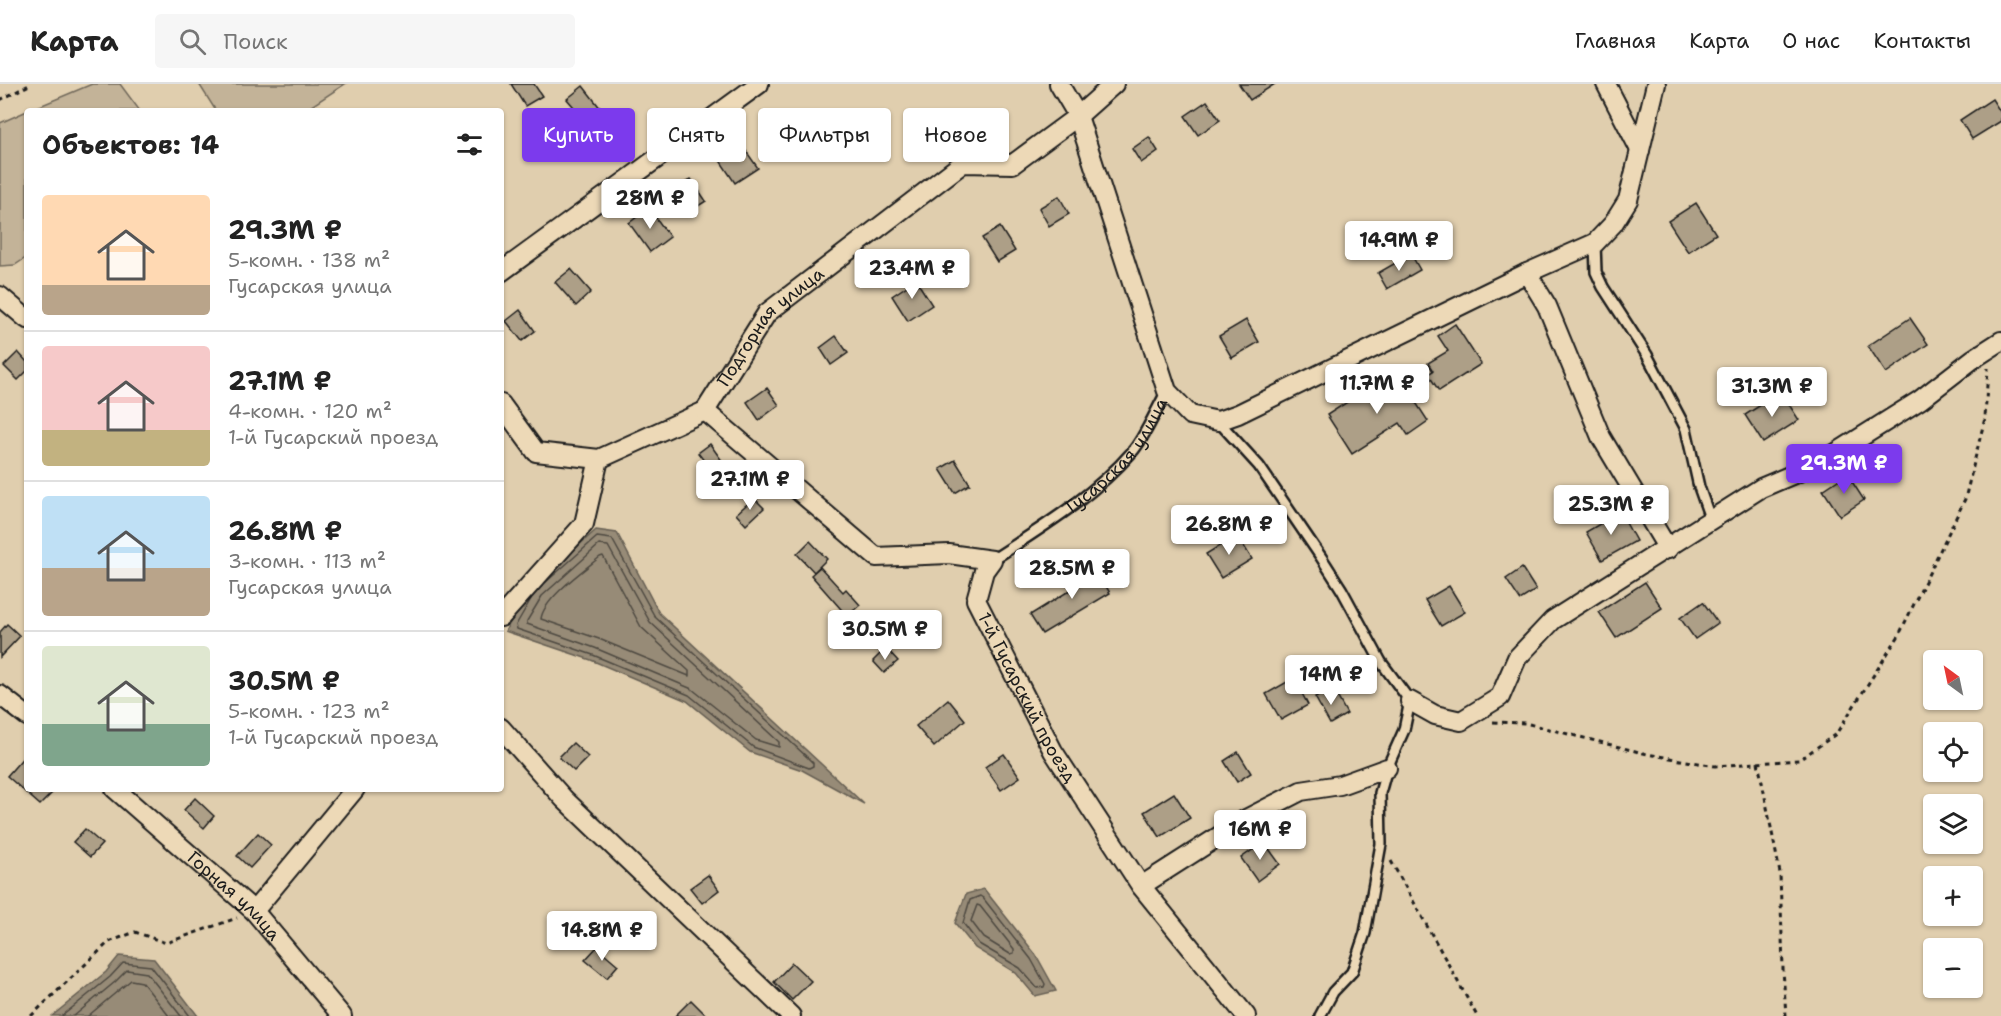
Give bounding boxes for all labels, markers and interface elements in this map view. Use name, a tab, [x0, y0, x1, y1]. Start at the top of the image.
search box	[155, 14, 575, 68]
text: Карта	[30, 22, 119, 60]
icon: search	[176, 25, 209, 58]
text: Поиск	[224, 27, 288, 56]
text: Главная	[1575, 27, 1656, 55]
text: Карта	[1689, 27, 1749, 55]
text: О нас	[1782, 27, 1840, 55]
text: Контакты	[1873, 27, 1971, 55]
chip: Купить	[522, 108, 635, 162]
chip: Снять	[647, 108, 746, 162]
chip: Фильтры	[758, 108, 891, 162]
chip: Новое	[903, 108, 1009, 162]
text: Объектов: 14	[42, 127, 219, 162]
icon: filters	[453, 128, 486, 161]
pin: 28M ₽	[608, 179, 692, 230]
text: 28M ₽	[615, 185, 685, 211]
text: 29.3M ₽	[228, 212, 342, 247]
icon: home	[90, 219, 162, 291]
pin: 14.9M ₽	[1344, 221, 1454, 272]
text: 14.9M ₽	[1359, 227, 1439, 253]
text: 5-комн. · 138 m²	[228, 247, 390, 273]
pin: 23.4M ₽	[857, 249, 967, 300]
text: 23.4M ₽	[868, 255, 956, 281]
street label: Подгорная улица	[711, 262, 829, 391]
text: Гусарская улица	[228, 273, 392, 299]
text: 27.1M ₽	[228, 363, 332, 398]
pin: 11.7M ₽	[1322, 364, 1432, 415]
pin: 31.3M ₽	[1717, 367, 1827, 418]
icon: home	[90, 370, 162, 442]
text: 11.7M ₽	[1339, 370, 1415, 396]
text: 31.3M ₽	[1731, 373, 1813, 399]
street label: Гусарская улица	[1061, 393, 1173, 519]
text: 4-комн. · 120 m²	[228, 398, 392, 424]
text: 1-й Гусарский проезд	[228, 424, 438, 450]
pin: 29.3M ₽	[1789, 444, 1899, 495]
text: 29.3M ₽	[1800, 450, 1888, 476]
pin: 27.1M ₽	[695, 460, 805, 511]
text: 27.1M ₽	[710, 466, 790, 492]
pin: 25.3M ₽	[1556, 485, 1666, 536]
text: 25.3M ₽	[1568, 491, 1654, 517]
pin: 26.8M ₽	[1174, 505, 1284, 556]
text: 26.8M ₽	[1185, 511, 1273, 537]
text: 26.8M ₽	[228, 513, 342, 548]
icon: home	[90, 520, 162, 592]
text: 3-комн. · 113 m²	[228, 548, 386, 574]
pin: 28.5M ₽	[1017, 549, 1127, 600]
text: 28.5M ₽	[1029, 555, 1115, 581]
text: Гусарская улица	[228, 574, 392, 600]
street label: 1-й Гусарский проезд	[972, 608, 1083, 788]
pin: 30.5M ₽	[830, 610, 940, 661]
text: 30.5M ₽	[842, 616, 928, 642]
north arrow	[1923, 650, 1983, 710]
map controls	[1923, 650, 1983, 998]
pin: 14M ₽	[1289, 655, 1373, 706]
text: 14M ₽	[1299, 661, 1363, 687]
text: 30.5M ₽	[228, 663, 340, 698]
icon: home	[90, 670, 162, 742]
text: 5-комн. · 123 m²	[228, 698, 390, 724]
button: locate	[1923, 722, 1983, 782]
text: 1-й Гусарский проезд	[228, 724, 438, 750]
button: layers	[1923, 794, 1983, 854]
pin: 16M ₽	[1218, 810, 1302, 861]
text: 16M ₽	[1228, 816, 1292, 842]
street label: Горная улица	[182, 846, 286, 946]
button: +	[1923, 866, 1983, 926]
pin: 14.8M ₽	[547, 911, 657, 962]
text: 14.8M ₽	[561, 917, 643, 943]
button: −	[1923, 938, 1983, 998]

